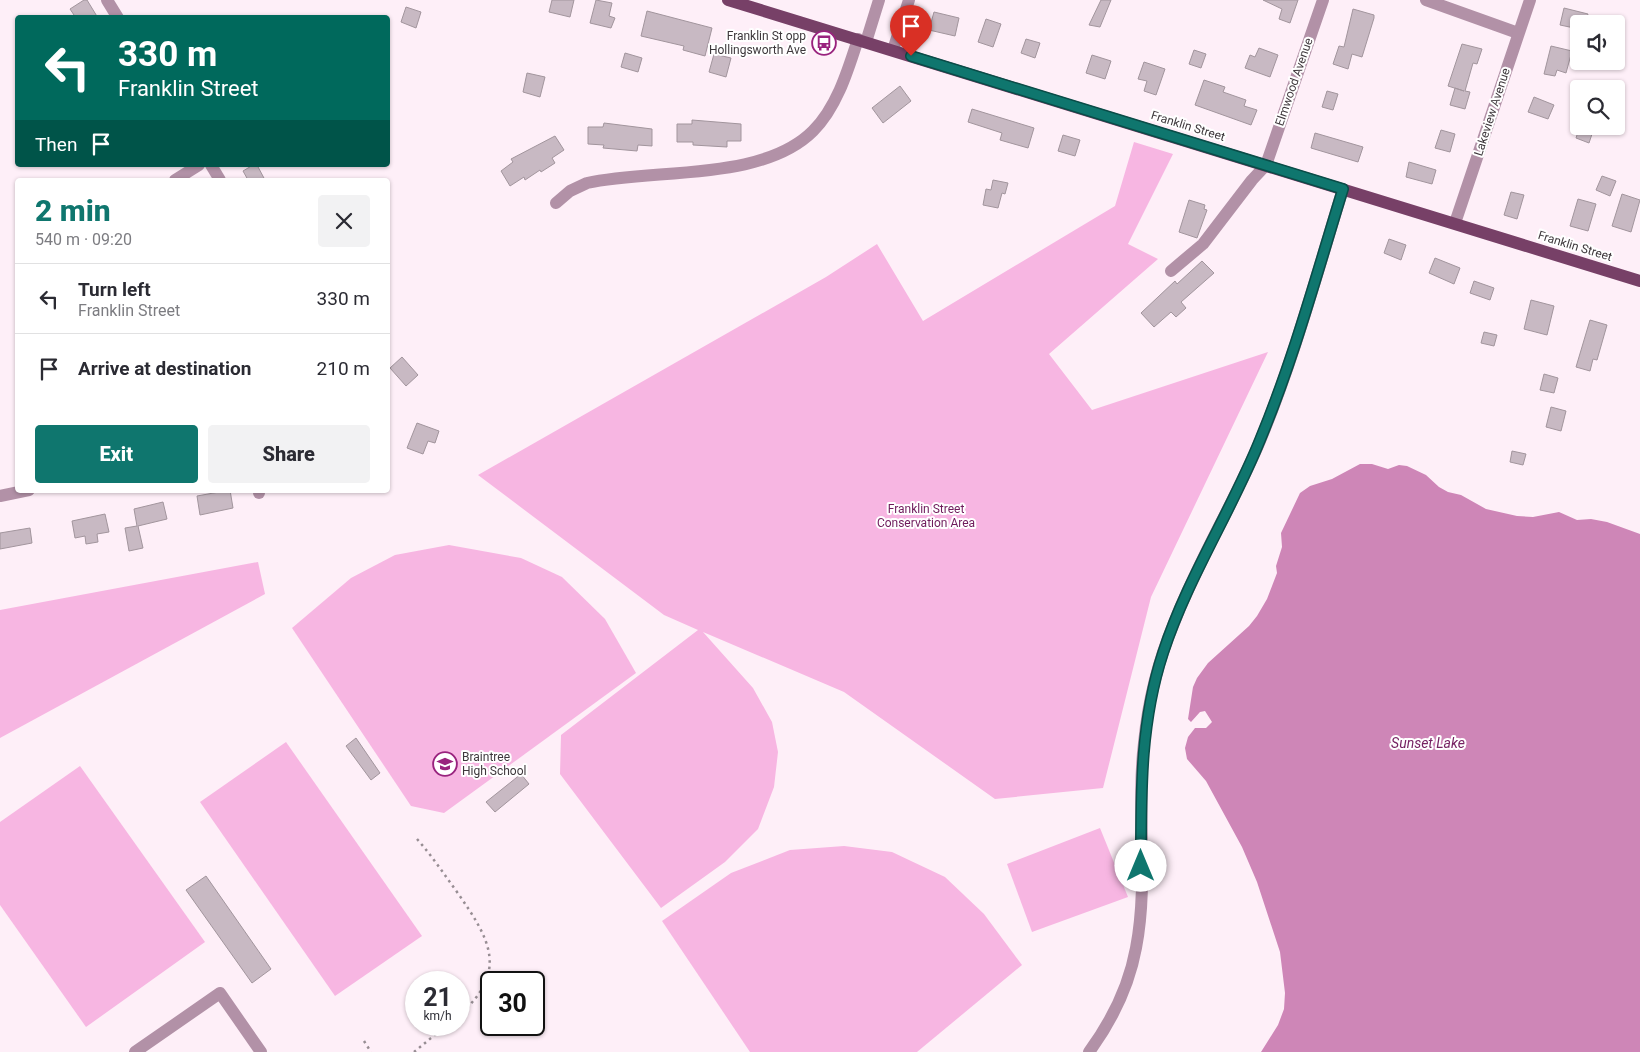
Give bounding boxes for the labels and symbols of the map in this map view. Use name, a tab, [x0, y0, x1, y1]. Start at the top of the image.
pin	[890, 5, 932, 56]
place label: Franklin St opp Hollingsworth Ave	[709, 29, 806, 57]
bus stop icon: Franklin St opp Hollingsworth Ave	[811, 30, 837, 56]
street label: Elmwood Avenue	[1272, 36, 1316, 128]
street label: Lakeview Avenue	[1471, 66, 1513, 158]
street label: Franklin Street	[1149, 108, 1227, 144]
street label: Franklin Street	[1536, 228, 1614, 264]
park label: Franklin Street Conservation Area	[877, 502, 975, 530]
water label: Sunset Lake	[1391, 735, 1465, 751]
place label: Braintree High School	[462, 750, 526, 778]
school or university icon: Braintree High School	[432, 751, 458, 777]
position arrow	[1114, 839, 1166, 891]
speed limit sign: 30	[480, 971, 545, 1036]

